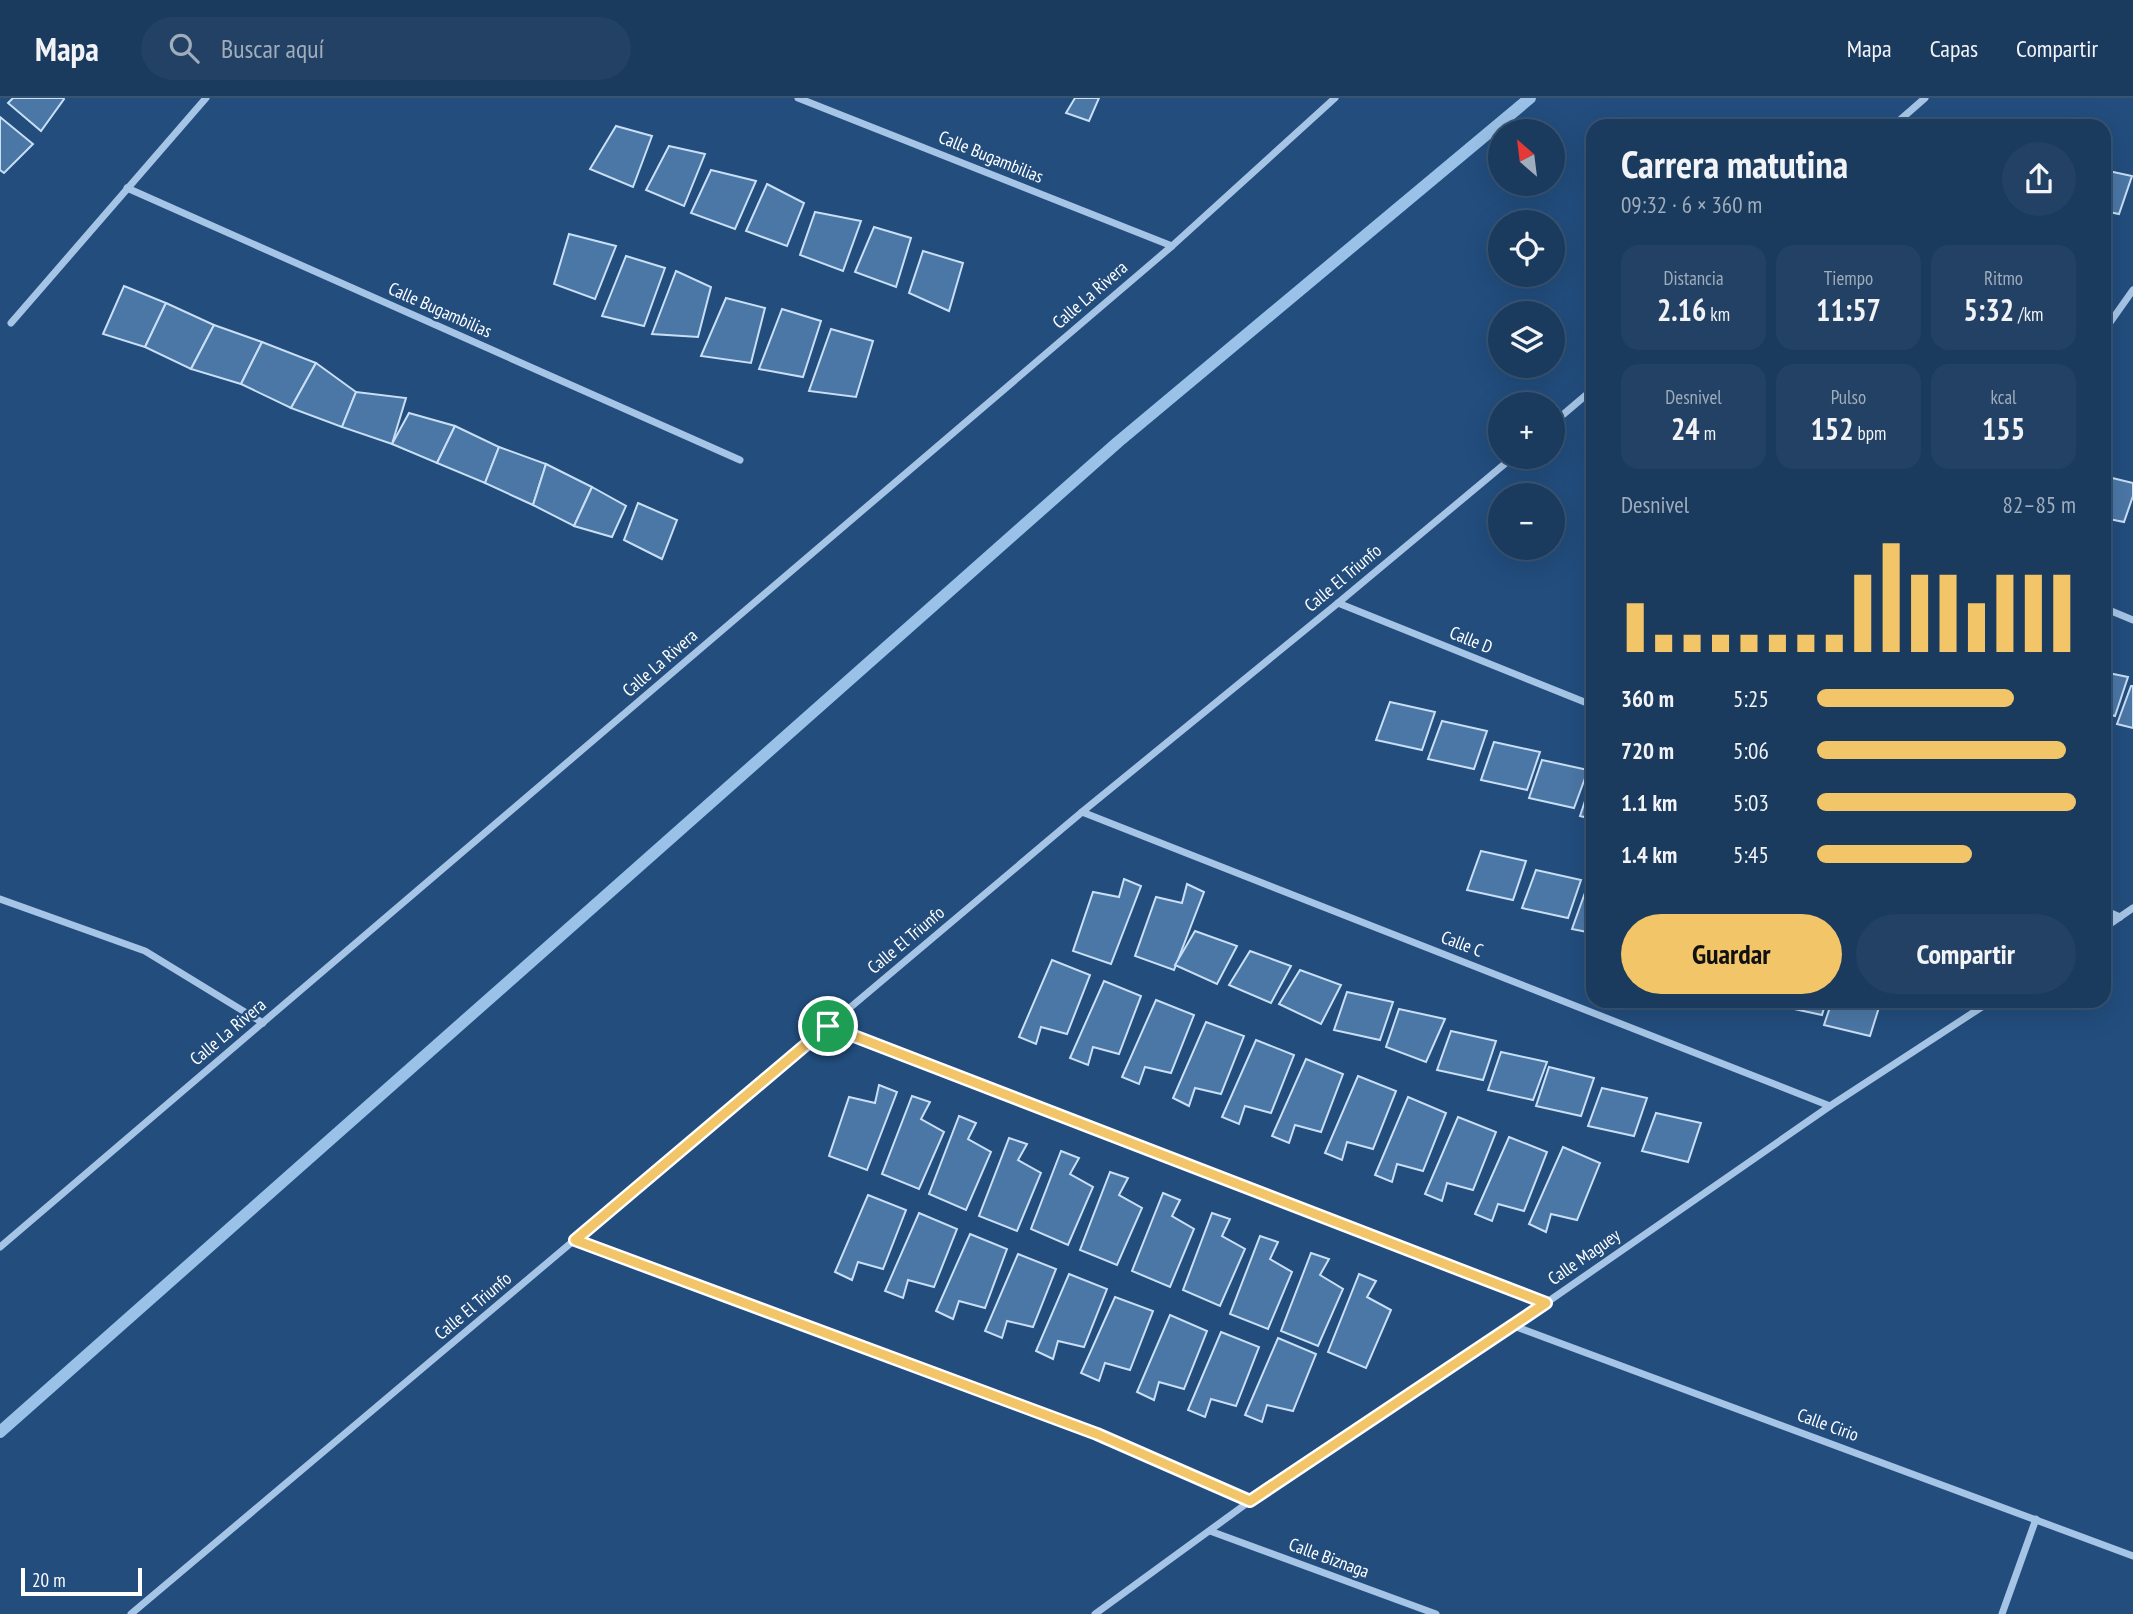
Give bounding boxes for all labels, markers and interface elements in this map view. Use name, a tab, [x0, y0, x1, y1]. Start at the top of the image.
search box	[141, 17, 631, 80]
text: Mapa	[35, 27, 99, 70]
icon: search	[165, 29, 203, 67]
text: Buscar aquí	[221, 32, 324, 65]
text: Mapa	[1847, 33, 1892, 64]
text: Capas	[1930, 33, 1978, 64]
text: Compartir	[2016, 33, 2098, 64]
north arrow	[1488, 119, 1564, 196]
map controls	[1488, 119, 1565, 560]
street label: Calle Bugambilias	[935, 125, 1047, 188]
text: Carrera matutina	[1621, 139, 1848, 188]
button: share	[2002, 142, 2076, 216]
text: 09:32 · 6 × 360 m	[1621, 190, 1762, 219]
button: locate	[1488, 210, 1565, 287]
street label: Calle La Rivera	[1047, 256, 1132, 334]
text: Distancia	[1663, 266, 1724, 290]
text: Tiempo	[1824, 266, 1873, 290]
text: Ritmo	[1984, 266, 2023, 290]
street label: Calle Bugambilias	[385, 276, 496, 343]
text: 2.16	[1657, 290, 1706, 329]
text: 11:57	[1816, 290, 1881, 329]
text: 5:32	[1964, 290, 2014, 329]
button: layers	[1488, 301, 1565, 378]
text: km	[1706, 302, 1730, 326]
text: /km	[2014, 302, 2043, 326]
text: Desnivel	[1665, 385, 1722, 409]
text: Pulso	[1831, 385, 1866, 409]
text: kcal	[1991, 385, 2016, 409]
button: +	[1488, 392, 1565, 469]
text: 24	[1671, 409, 1700, 448]
text: 152	[1811, 409, 1854, 448]
text: 155	[1982, 409, 2025, 448]
text: m	[1700, 421, 1716, 445]
text: bpm	[1854, 421, 1886, 445]
button: −	[1488, 483, 1565, 560]
text: Desnivel	[1621, 490, 1689, 519]
text: 82–85 m	[2003, 490, 2076, 519]
street label: Calle El Triunfo	[1299, 539, 1386, 616]
street label: Calle D	[1446, 621, 1496, 658]
street label: Calle La Rivera	[617, 624, 702, 702]
text: 360 m	[1621, 684, 1674, 713]
text: 5:25	[1733, 684, 1769, 713]
text: 720 m	[1621, 736, 1674, 765]
text: 5:06	[1733, 736, 1769, 765]
text: 1.1 km	[1621, 788, 1677, 817]
text: 5:03	[1733, 788, 1769, 817]
text: 1.4 km	[1621, 840, 1677, 869]
text: 5:45	[1733, 840, 1769, 869]
street label: Calle El Triunfo	[862, 901, 949, 978]
button: Guardar	[1621, 914, 1842, 994]
button: Compartir	[1856, 914, 2076, 994]
street label: Calle C	[1438, 925, 1486, 962]
street label: Calle La Rivera	[185, 993, 270, 1070]
pin	[798, 996, 858, 1056]
icon: arrive	[809, 1007, 847, 1045]
street label: Calle Maguey	[1543, 1223, 1624, 1290]
street label: Calle El Triunfo	[429, 1267, 516, 1344]
street label: Calle Cirio	[1794, 1403, 1862, 1446]
street label: Calle Biznaga	[1286, 1532, 1372, 1583]
scale bar	[21, 1565, 142, 1597]
text: 20 m	[32, 1568, 66, 1592]

